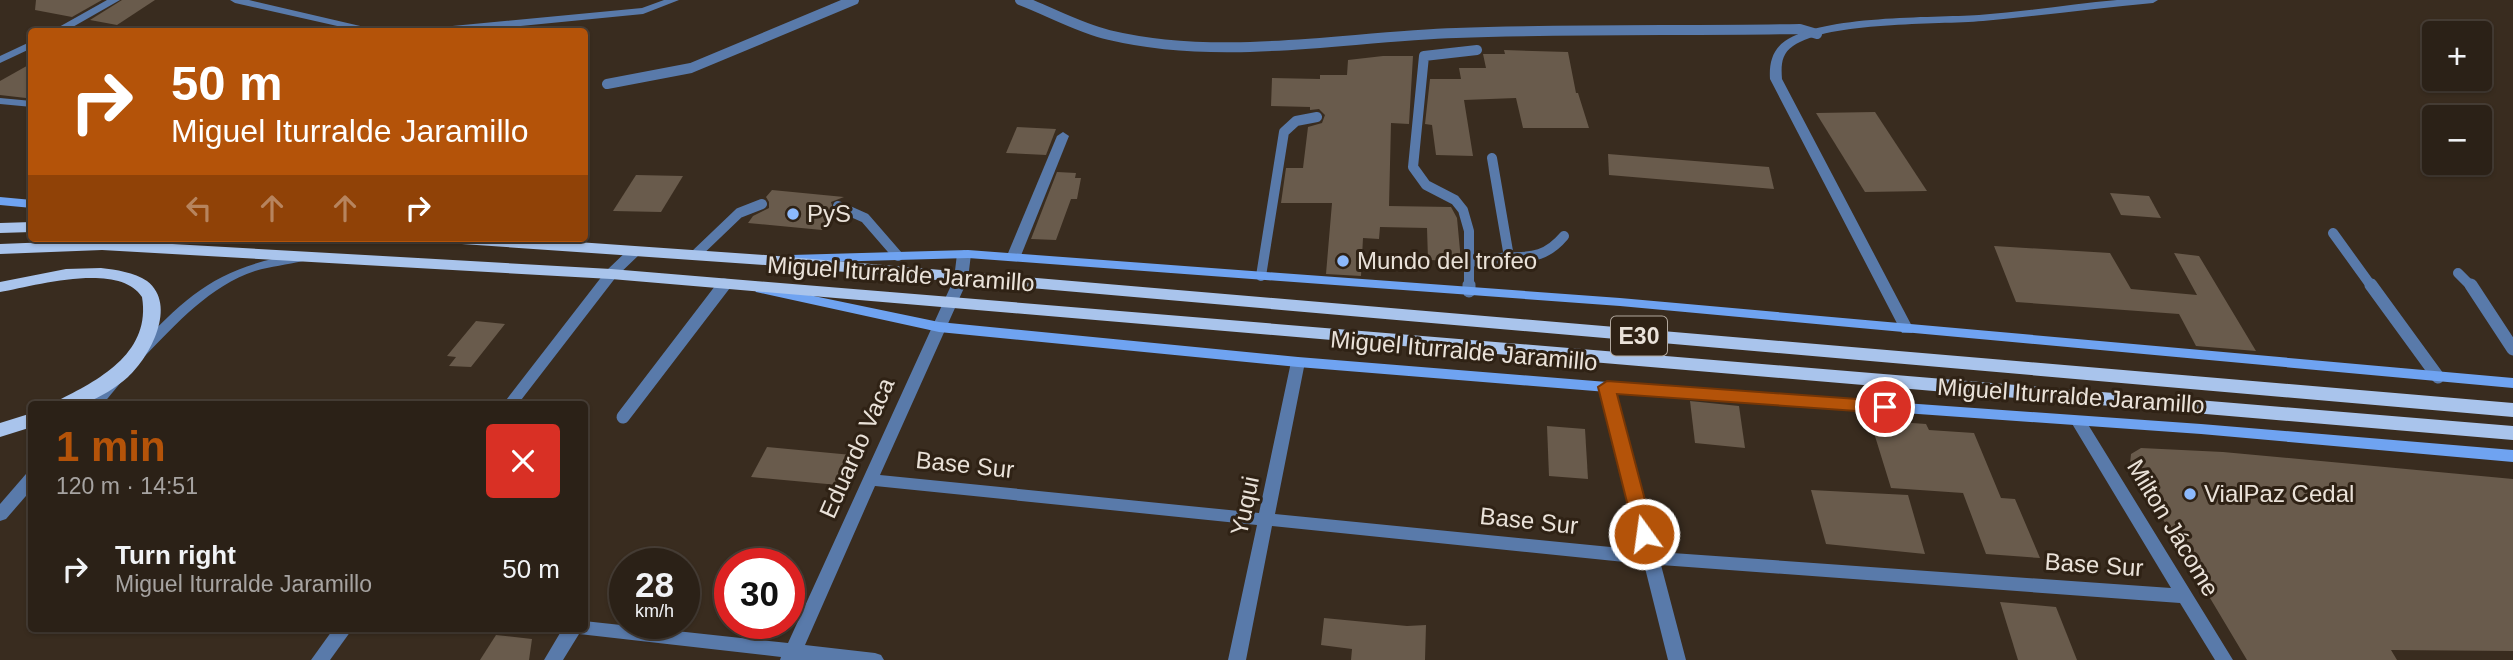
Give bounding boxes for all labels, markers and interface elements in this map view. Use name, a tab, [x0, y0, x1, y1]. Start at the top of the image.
map controls	[2422, 21, 2492, 175]
button: +	[2422, 21, 2492, 91]
icon: right	[56, 56, 147, 147]
text: 50 m	[171, 56, 283, 110]
button: −	[2422, 105, 2492, 175]
text: Miguel Iturralde Jaramillo	[171, 113, 528, 149]
icon: left	[180, 189, 218, 227]
icon: ahead	[253, 189, 291, 227]
icon: ahead	[326, 189, 364, 227]
icon: right	[399, 189, 437, 227]
place label: PyS	[807, 200, 851, 227]
marker: PyS	[785, 206, 801, 222]
place label: Mundo del trofeo	[1357, 247, 1537, 274]
street label: Miguel Iturralde Jaramillo	[766, 251, 1036, 296]
marker: Mundo del trofeo	[1335, 253, 1351, 269]
road number: E30	[1611, 316, 1667, 356]
street label: Miguel Iturralde Jaramillo	[1329, 325, 1599, 376]
street label: Eduardo Vaca	[814, 373, 900, 522]
street label: Miguel Iturralde Jaramillo	[1936, 373, 2206, 418]
pin	[1855, 377, 1915, 437]
icon: arrive	[1866, 388, 1904, 426]
text: 1 min	[56, 423, 166, 470]
button: close	[486, 424, 560, 498]
street label: Base Sur	[915, 446, 1016, 483]
street label: Milton Jácome	[2122, 454, 2225, 601]
text: 120 m · 14:51	[56, 473, 198, 499]
street label: Yuqui	[1225, 474, 1264, 538]
place label: VialPaz Cedal	[2204, 480, 2354, 507]
marker: VialPaz Cedal	[2182, 486, 2198, 502]
position arrow	[1607, 497, 1681, 571]
street label: Base Sur	[1479, 502, 1580, 539]
text: Turn right	[115, 540, 236, 570]
speed limit sign: 30	[714, 548, 805, 639]
street label: Base Sur	[2044, 548, 2144, 581]
icon: right	[56, 550, 94, 588]
text: 50 m	[502, 554, 560, 584]
text: 28	[635, 565, 674, 604]
text: Miguel Iturralde Jaramillo	[115, 571, 372, 597]
text: km/h	[635, 601, 674, 621]

